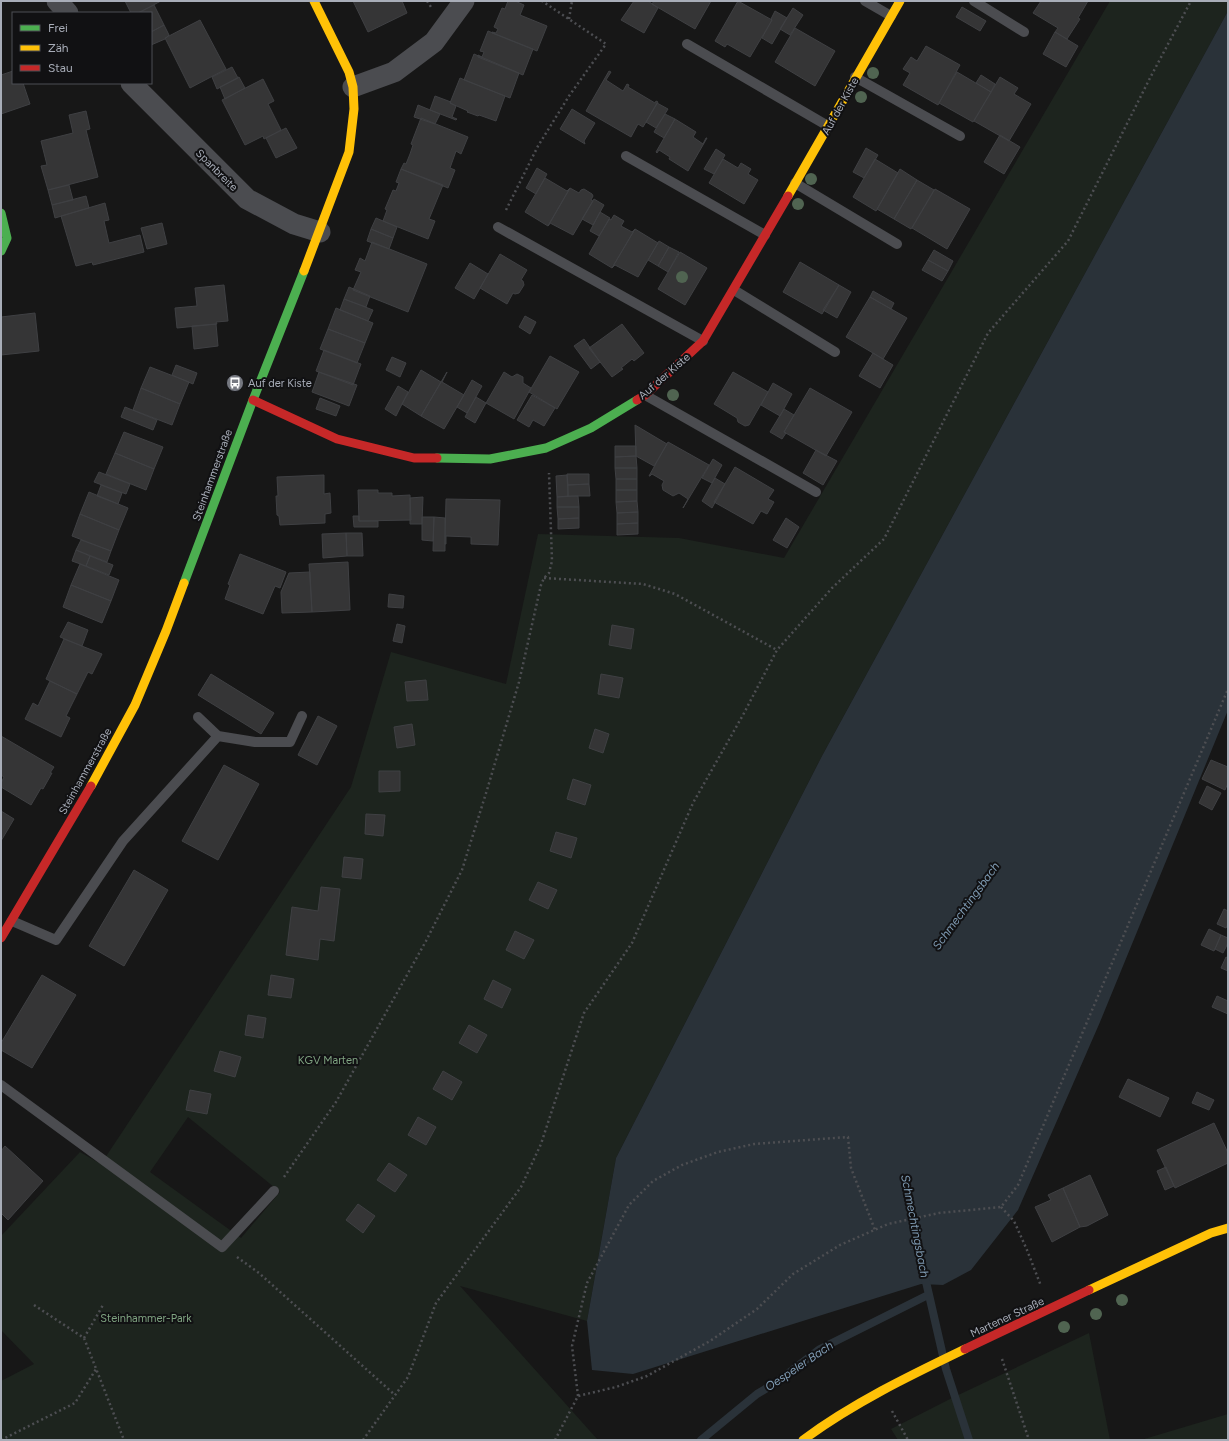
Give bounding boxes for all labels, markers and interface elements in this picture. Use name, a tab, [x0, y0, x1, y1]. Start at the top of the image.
legend	[12, 12, 152, 84]
text: Frei	[48, 21, 68, 35]
text: Zäh	[48, 41, 69, 55]
text: Stau	[48, 61, 73, 75]
street label: Auf der Kiste	[819, 75, 862, 137]
street label: Spanbreite	[193, 147, 240, 194]
street label: Auf der Kiste	[636, 351, 693, 402]
bus stop icon: Auf der Kiste	[225, 373, 245, 393]
place label: Auf der Kiste	[248, 377, 312, 390]
street label: Steinhammerstraße	[190, 428, 235, 523]
street label: Steinhammerstraße	[56, 726, 115, 817]
water label: Schmechtingsbach	[930, 859, 1003, 952]
park label: KGV Marten	[298, 1054, 358, 1067]
water label: Schmechtingsbach	[898, 1173, 932, 1279]
street label: Martener Straße	[968, 1295, 1046, 1340]
park label: Steinhammer-Park	[100, 1312, 192, 1325]
water label: Oespeler Bach	[762, 1338, 836, 1394]

